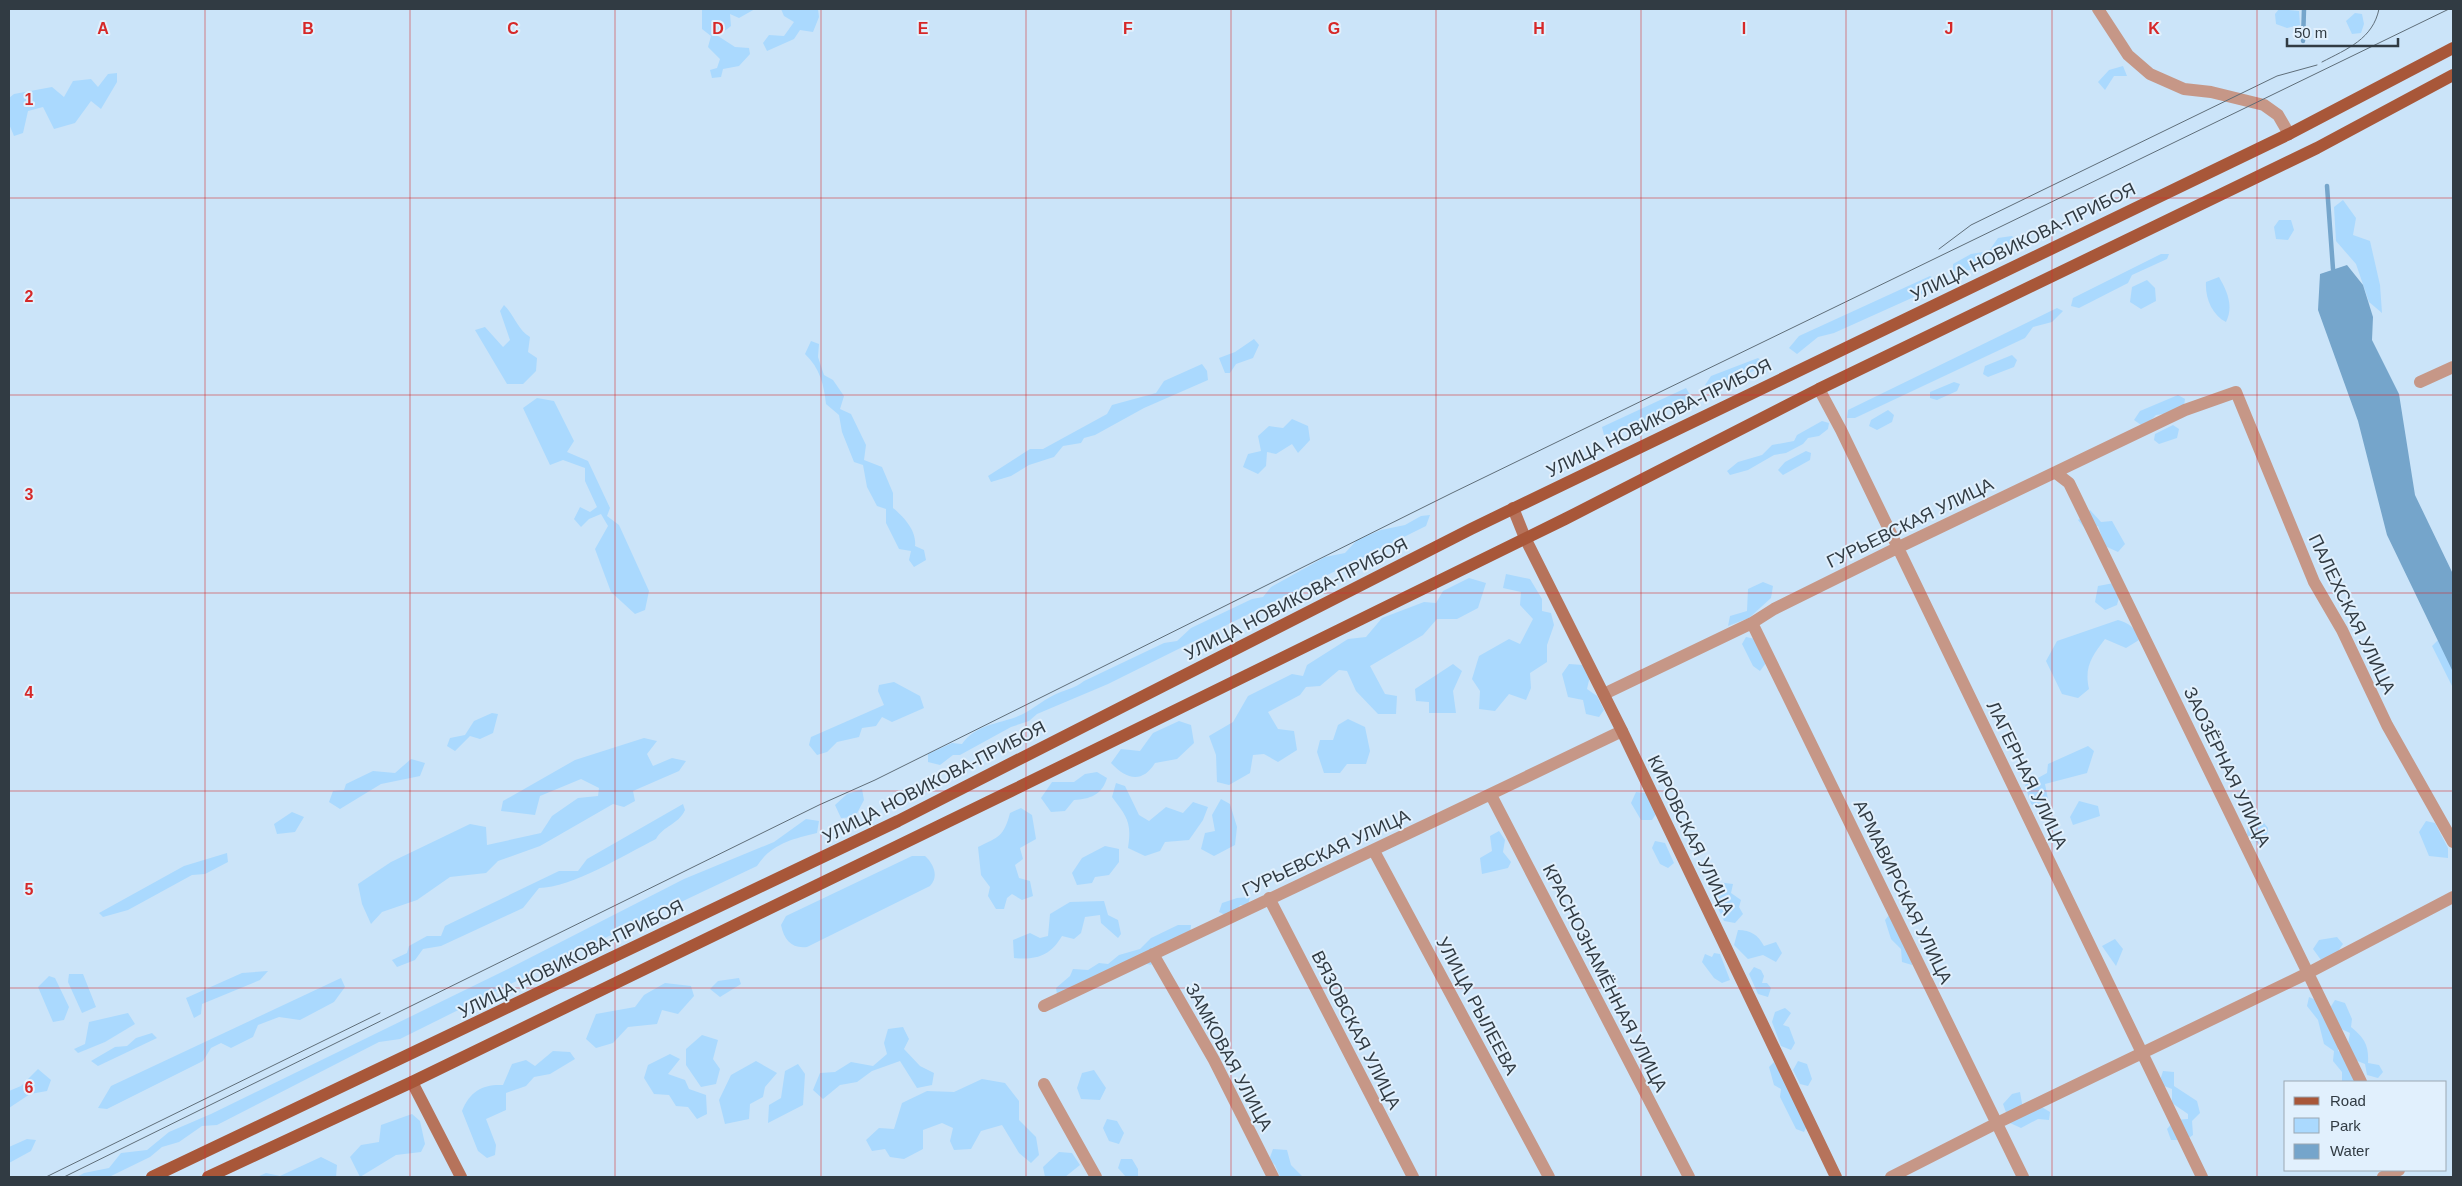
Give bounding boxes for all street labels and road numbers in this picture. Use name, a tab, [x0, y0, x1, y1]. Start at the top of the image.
street label: УЛИЦА НОВИКОВА-ПРИБОЯ	[1907, 179, 2139, 305]
street label: УЛИЦА НОВИКОВА-ПРИБОЯ	[1543, 355, 1775, 481]
street label: ГУРЬЕВСКАЯ УЛИЦА	[1823, 474, 1997, 572]
street label: ПАЛЕХСКАЯ УЛИЦА	[2305, 531, 2399, 697]
street label: УЛИЦА НОВИКОВА-ПРИБОЯ	[1181, 534, 1411, 664]
street label: ЗАОЗЁРНАЯ УЛИЦА	[2180, 684, 2274, 850]
street label: ЛАГЕРНАЯ УЛИЦА	[1983, 698, 2071, 852]
street label: УЛИЦА НОВИКОВА-ПРИБОЯ	[819, 717, 1049, 847]
street label: КИРОВСКАЯ УЛИЦА	[1644, 752, 1738, 918]
street label: АРМАВИРСКАЯ УЛИЦА	[1850, 797, 1956, 987]
street label: ГУРЬЕВСКАЯ УЛИЦА	[1239, 805, 1413, 901]
street label: КРАСНОЗНАМЁННАЯ УЛИЦА	[1539, 861, 1671, 1095]
street label: УЛИЦА НОВИКОВА-ПРИБОЯ	[455, 896, 687, 1022]
street label: УЛИЦА РЫЛЕЕВА	[1432, 934, 1522, 1078]
street label: ВЯЗОВСКАЯ УЛИЦА	[1307, 948, 1405, 1112]
street label: ЗАМКОВАЯ УЛИЦА	[1182, 980, 1276, 1134]

